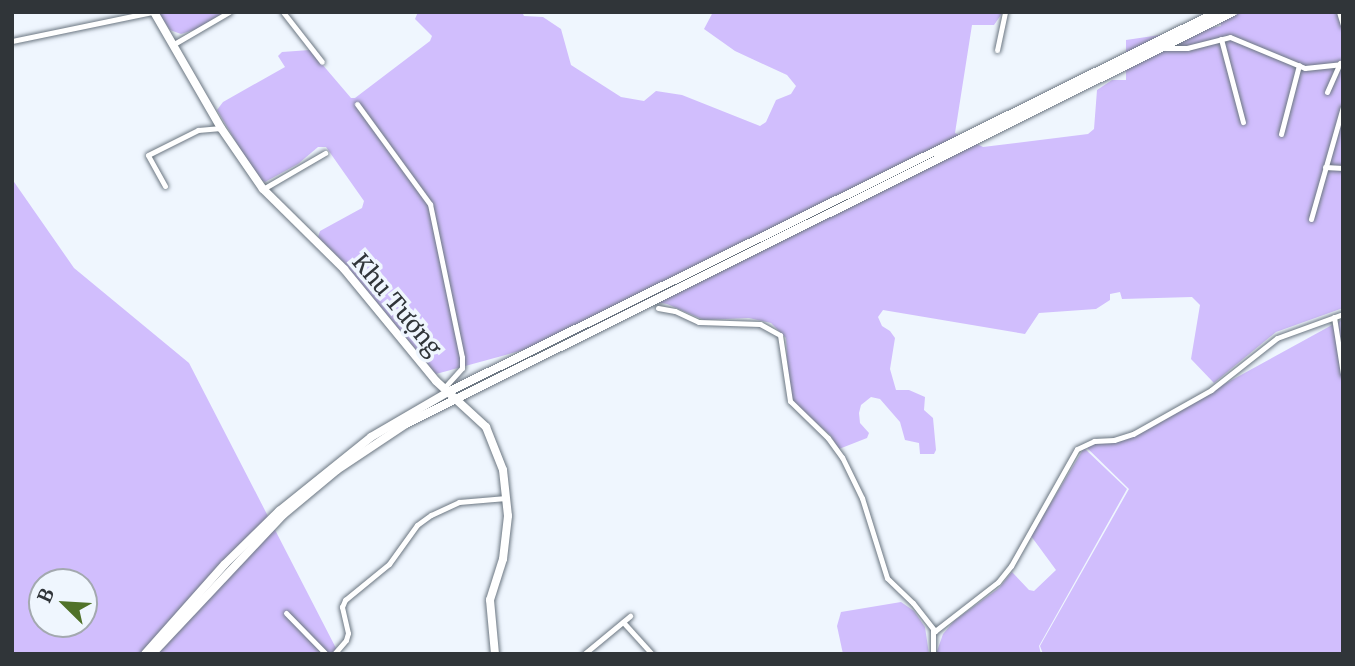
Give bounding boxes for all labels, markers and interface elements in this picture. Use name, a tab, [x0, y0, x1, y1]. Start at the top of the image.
street label: Khu Tượng	[346, 248, 448, 362]
north arrow	[28, 568, 98, 638]
text: B	[32, 584, 59, 606]

